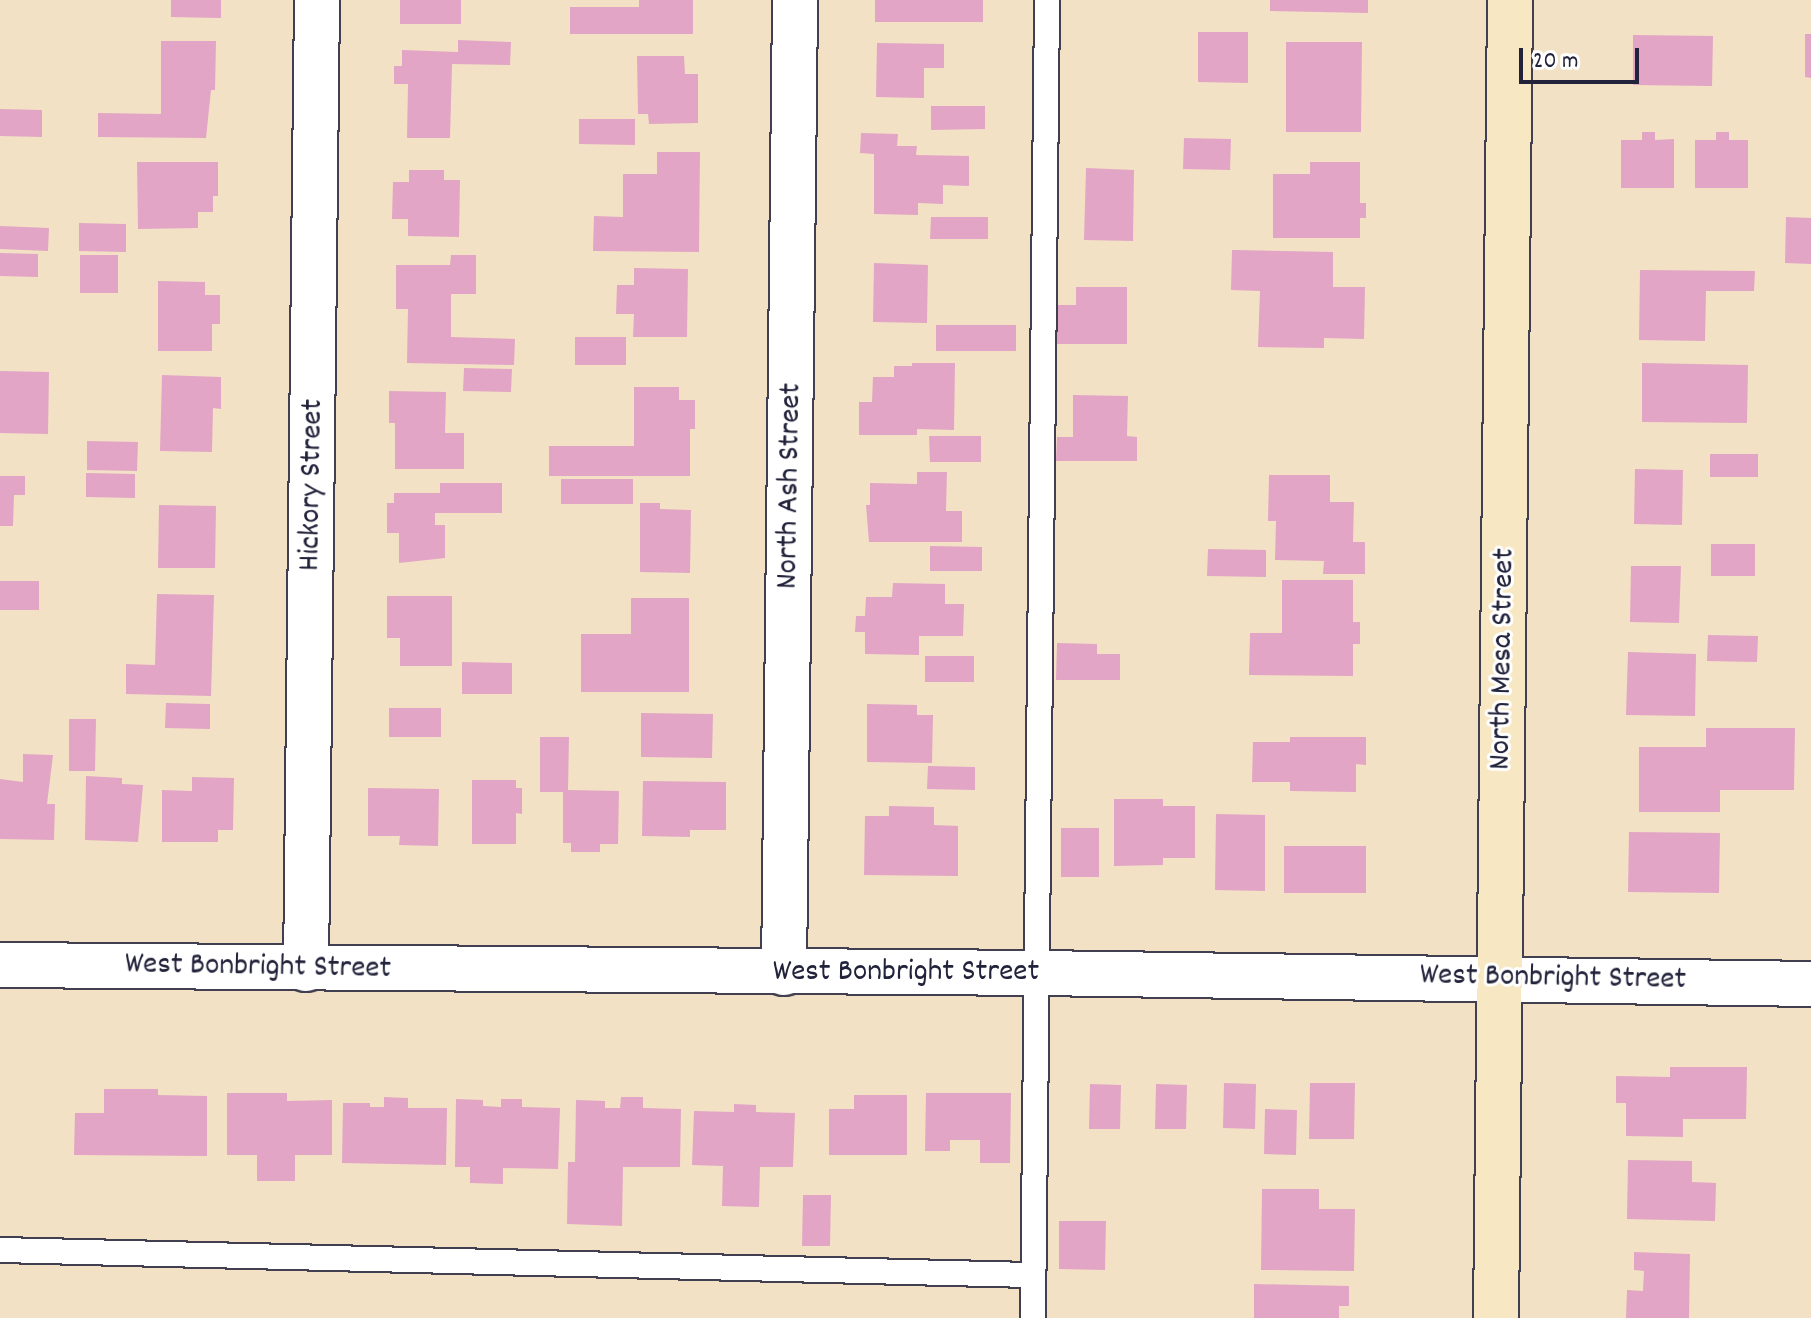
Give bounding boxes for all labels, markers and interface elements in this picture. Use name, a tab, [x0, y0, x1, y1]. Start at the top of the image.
scale bar	[1523, 32, 1643, 82]
text: 20 m	[1533, 45, 1579, 79]
street label: North Ash Street	[770, 382, 812, 590]
street label: Hickory Street	[292, 398, 334, 572]
street label: North Mesa Street	[1483, 548, 1525, 770]
street label: West Bonbright Street	[124, 946, 392, 990]
street label: West Bonbright Street	[773, 954, 1039, 992]
street label: West Bonbright Street	[1419, 957, 1687, 1001]

